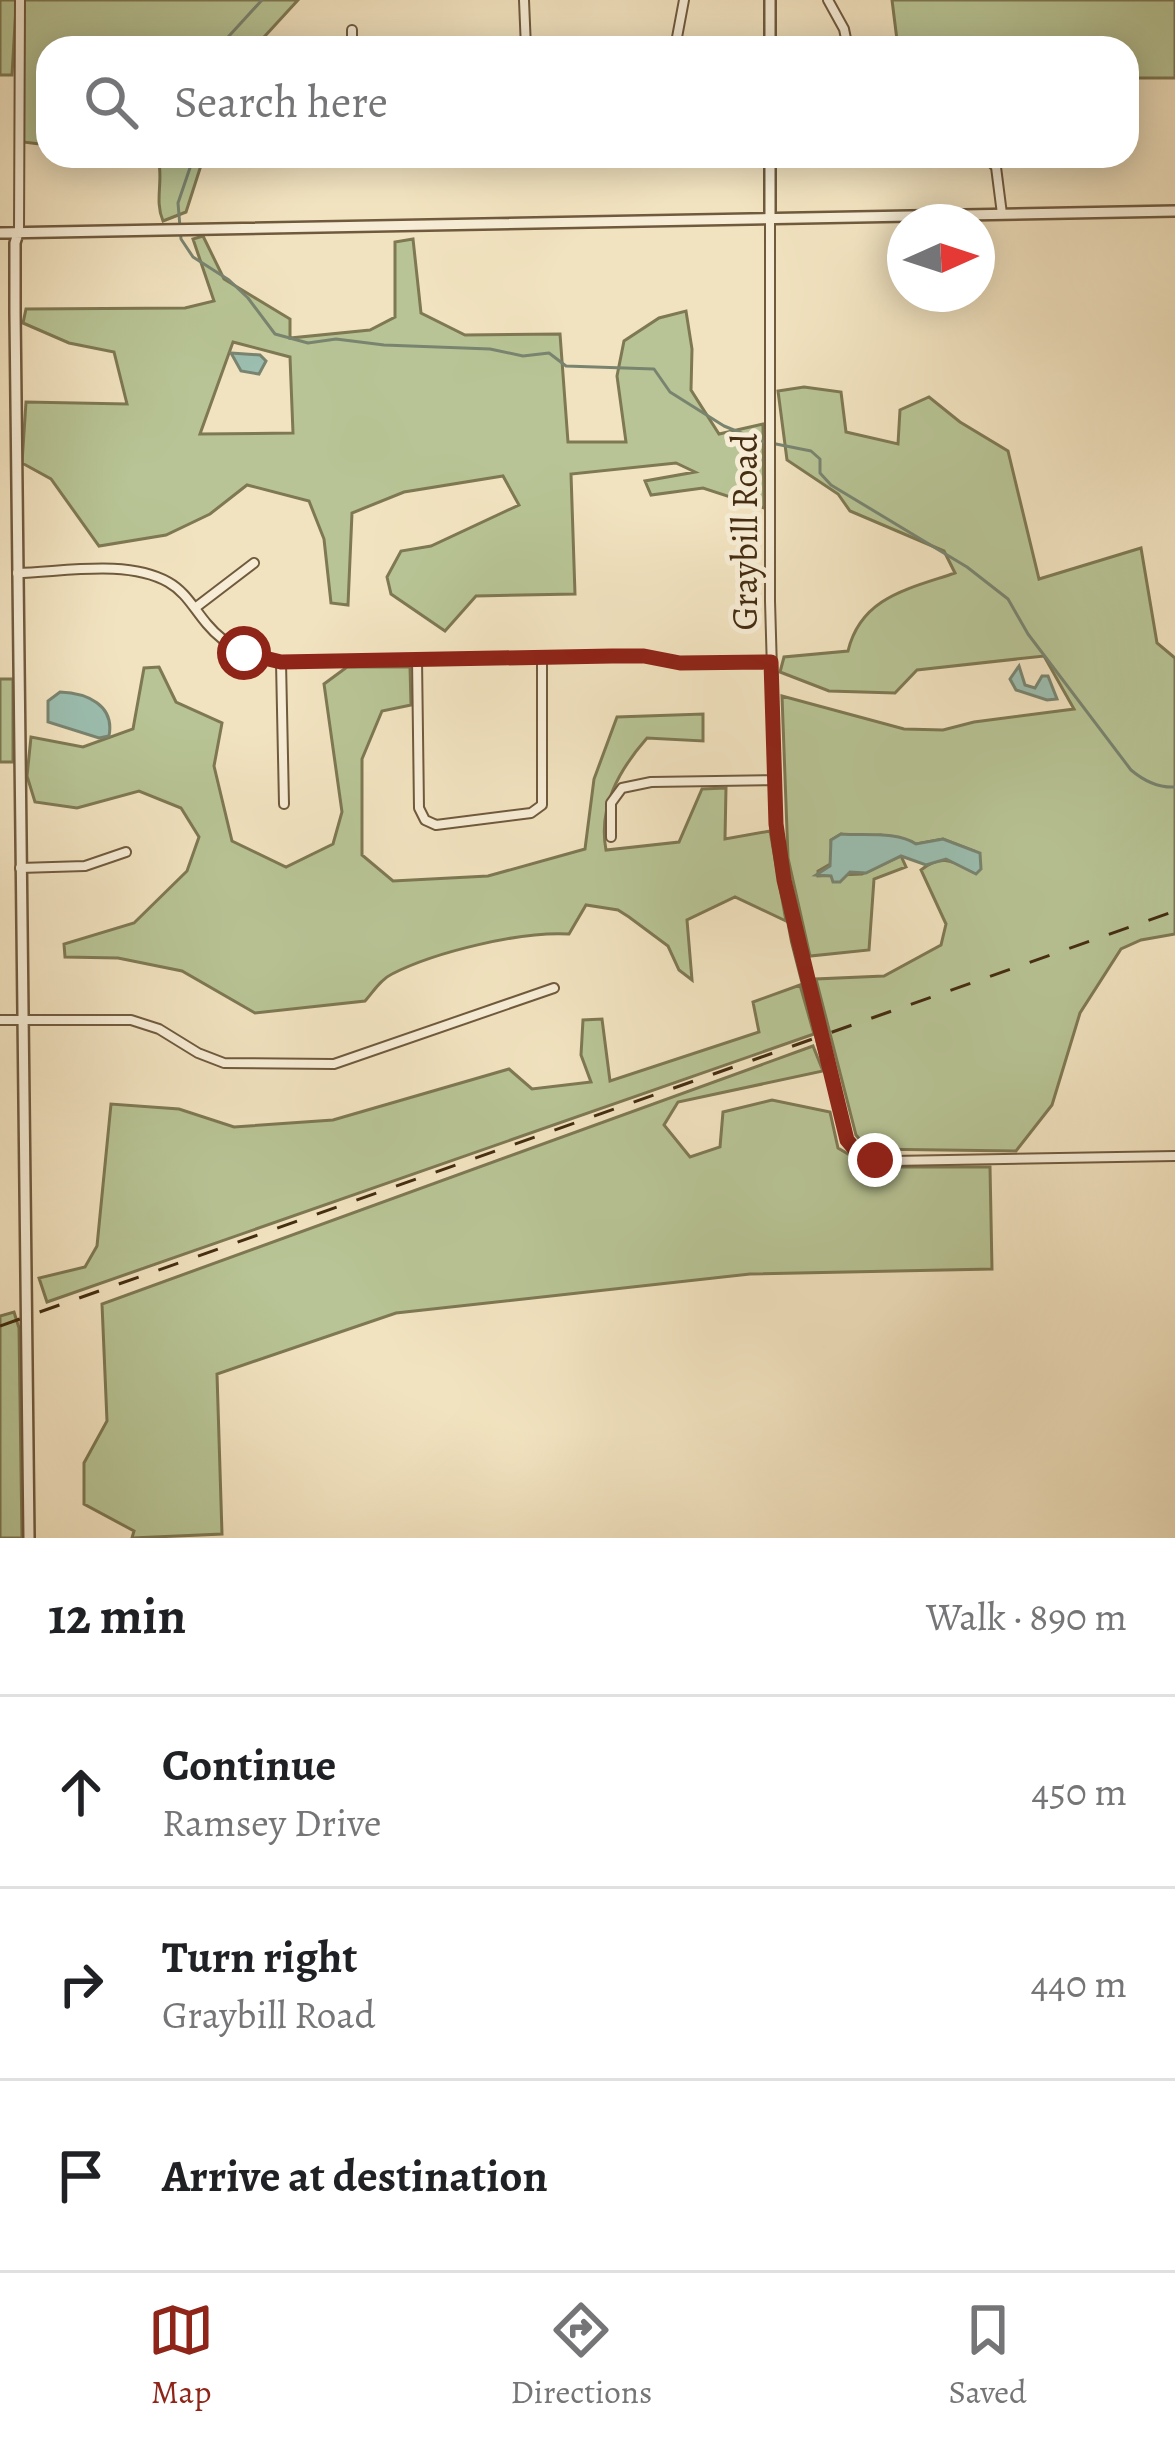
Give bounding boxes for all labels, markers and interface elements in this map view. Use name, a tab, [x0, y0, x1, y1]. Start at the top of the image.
search box	[36, 36, 1139, 168]
icon: search	[78, 69, 144, 135]
text: Search here	[174, 71, 388, 133]
north arrow	[887, 204, 995, 312]
street label: Graybill Road	[720, 433, 769, 630]
route start	[217, 626, 271, 680]
route end	[848, 1133, 902, 1187]
text: 12 min	[48, 1581, 186, 1651]
text: Walk · 890 m	[926, 1590, 1127, 1643]
text: Continue	[162, 1734, 336, 1796]
icon: ahead	[48, 1759, 114, 1825]
text: 450 m	[1032, 1765, 1127, 1818]
text: Ramsey Drive	[162, 1796, 382, 1849]
text: Turn right	[162, 1926, 357, 1988]
icon: right	[48, 1951, 114, 2017]
text: 440 m	[1031, 1957, 1127, 2010]
text: Graybill Road	[162, 1988, 375, 2041]
icon: arrive	[48, 2143, 114, 2209]
text: Arrive at destination	[162, 2145, 548, 2207]
tab: Map	[148, 2297, 214, 2414]
tab: Directions	[511, 2297, 652, 2414]
tab: Saved	[949, 2297, 1027, 2414]

